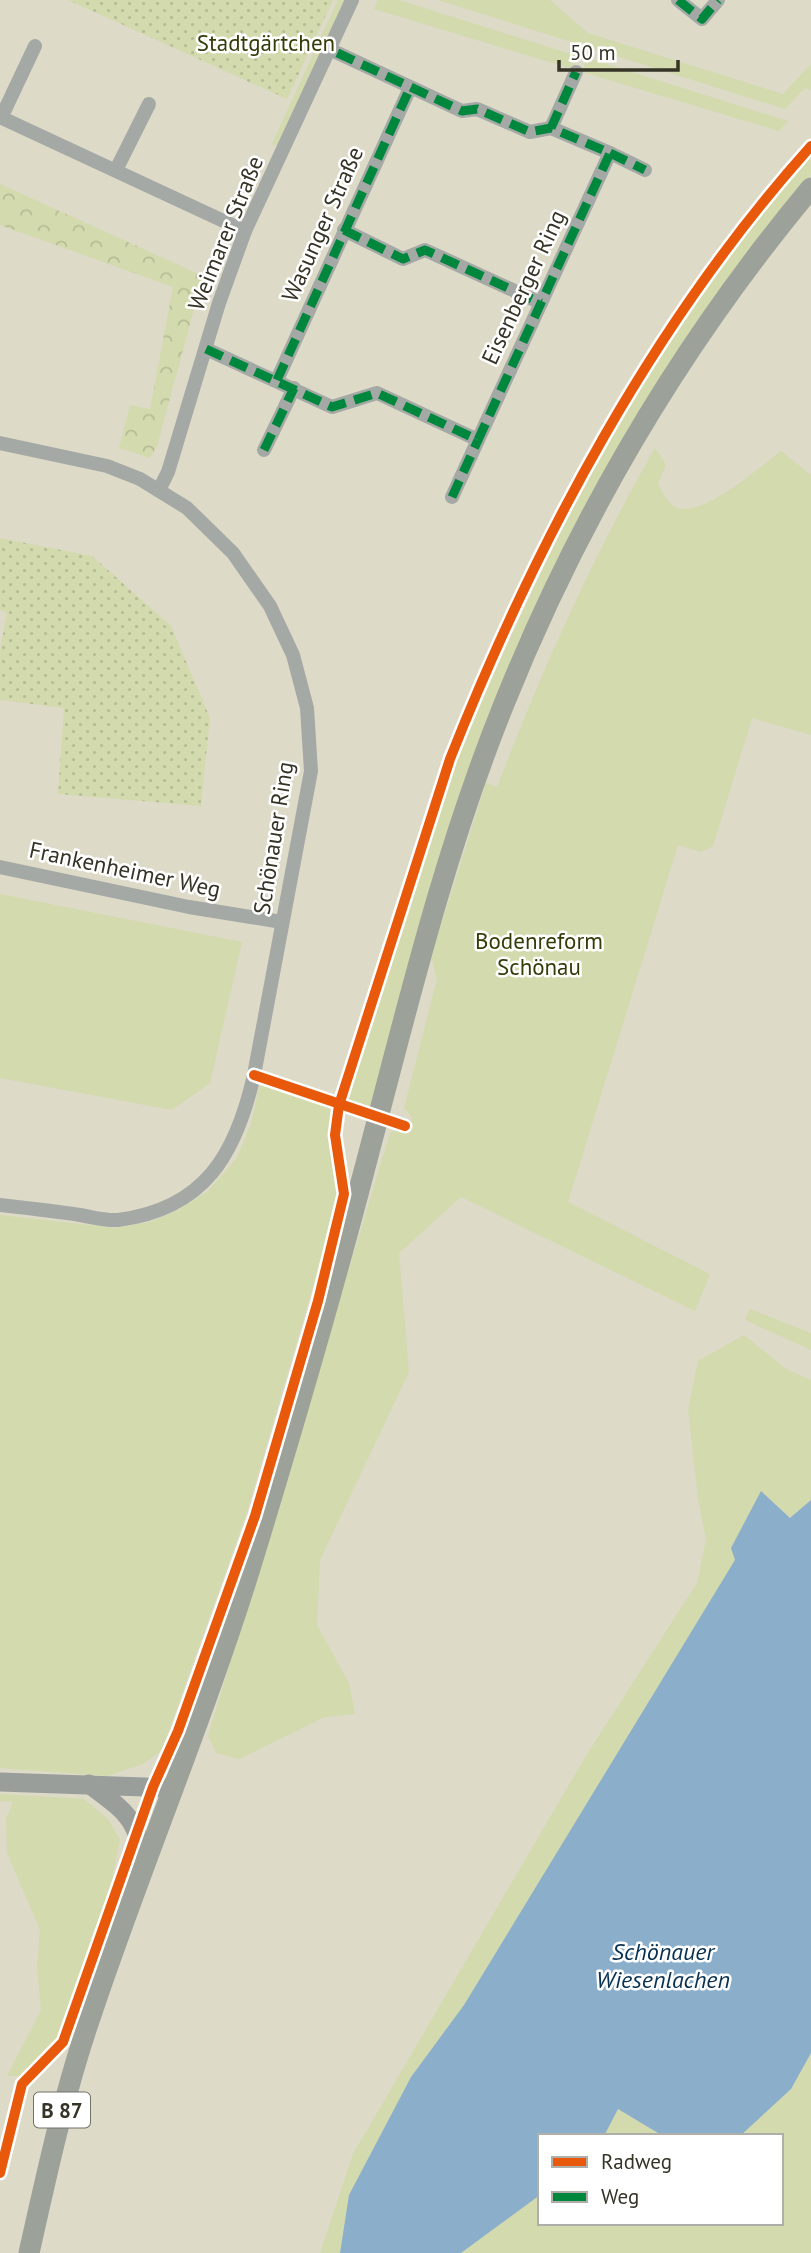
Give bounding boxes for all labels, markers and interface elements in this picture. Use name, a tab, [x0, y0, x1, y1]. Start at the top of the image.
park label: Stadtgärtchen	[197, 28, 335, 57]
scale bar	[559, 28, 678, 72]
text: 50 m	[570, 39, 616, 66]
street label: Wasunger Straße	[275, 142, 369, 306]
street label: Weimarer Straße	[181, 152, 269, 314]
street label: Eisenberger Ring	[475, 205, 571, 369]
street label: Schönauer Ring	[247, 760, 299, 916]
street label: Frankenheimer Weg	[27, 835, 223, 903]
park label: Bodenreform Schönau	[475, 926, 603, 981]
water label: Schönauer Wiesenlachen	[596, 1936, 730, 1995]
road number: B 87	[34, 2092, 90, 2128]
legend	[538, 2134, 783, 2225]
text: Radweg	[601, 2148, 672, 2175]
text: Weg	[601, 2183, 639, 2210]

